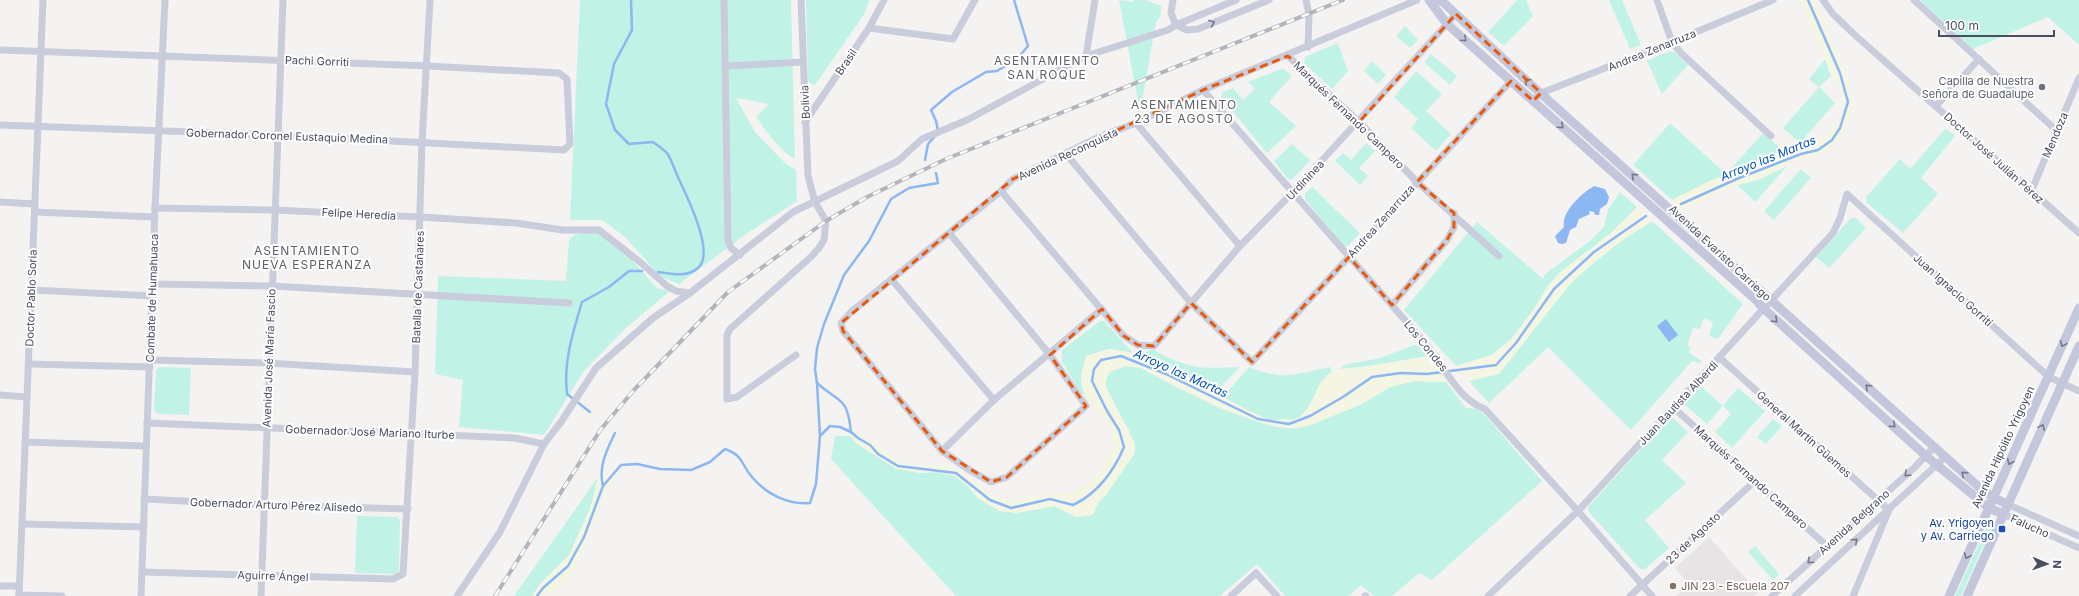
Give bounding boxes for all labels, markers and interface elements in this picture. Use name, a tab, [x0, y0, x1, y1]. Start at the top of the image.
scale bar	[1939, 12, 2054, 38]
text: 100 m	[1945, 18, 1979, 33]
one-way arrow	[1208, 20, 1216, 28]
street label: Andrea Zenarruza	[1606, 26, 1698, 74]
one-way arrow	[1460, 35, 1467, 42]
street label: Brasil	[832, 46, 860, 78]
street label: Pachi Gorriti	[285, 53, 349, 69]
district label: ASENTAMIENTO SAN ROQUE	[994, 53, 1100, 82]
street label: Marqués Fernando Campero	[1291, 58, 1408, 172]
place label: Capilla de Nuestra Señora de Guadalupe	[1922, 74, 2034, 101]
one-way arrow	[1524, 78, 1532, 85]
marker: Capilla de Nuestra Señora de Guadalupe	[2037, 82, 2047, 92]
street label: Bolivia	[797, 85, 813, 119]
district label: ASENTAMIENTO 23 DE AGOSTO	[1131, 97, 1237, 126]
street label: Doctor José Julián Pérez	[1941, 109, 2047, 207]
street label: Mendoza	[2039, 110, 2071, 160]
one-way arrow	[1556, 122, 1564, 129]
street label: Gobernador Coronel Eustaquio Medina	[186, 125, 388, 147]
street label: Avenida Reconquista	[1016, 125, 1120, 183]
water label: Arroyo las Martas	[1717, 132, 1818, 184]
street label: Urdininea	[1283, 157, 1327, 203]
one-way arrow	[1632, 174, 1639, 181]
street label: Andrea Zenarruza	[1344, 181, 1418, 261]
street label: Avenida Evaristo Carriego	[1666, 202, 1774, 304]
street label: Felipe Heredia	[321, 205, 397, 223]
street label: Batalla de Castañares	[409, 230, 427, 344]
street label: Combate de Humahuaca	[143, 233, 161, 363]
district label: ASENTAMIENTO NUEVA ESPERANZA	[242, 243, 372, 272]
street label: Doctor Pablo Soria	[22, 249, 40, 347]
street label: Juan Ignacio Gorriti	[1910, 251, 1996, 329]
street label: Avenida José María Fascio	[260, 288, 278, 428]
one-way arrow	[1770, 315, 1778, 322]
street label: Los Condes	[1401, 318, 1451, 375]
one-way arrow	[2060, 340, 2068, 347]
water label: Arroyo las Martas	[1131, 345, 1231, 401]
street label: Juan Bautista Alberdi	[1635, 358, 1721, 448]
one-way arrow	[1865, 384, 1872, 391]
street label: Avenida Hipólito Yrigoyen	[1969, 384, 2037, 510]
street label: General Martín Güemes	[1754, 388, 1854, 480]
one-way arrow	[1888, 421, 1895, 428]
street label: Gobernador José Mariano Iturbe	[285, 422, 455, 442]
street label: Marqués Fernando Campero	[1691, 422, 1811, 532]
one-way arrow	[2037, 424, 2045, 432]
one-way arrow	[2007, 458, 2015, 466]
one-way arrow	[1904, 470, 1912, 477]
one-way arrow	[1961, 471, 1969, 478]
street label: Avenida Belgrano	[1816, 486, 1893, 558]
street label: Gobernador Arturo Pérez Alisedo	[190, 495, 363, 515]
street label: 23 de Agosto	[1663, 509, 1724, 567]
street label: Falucho	[2008, 511, 2052, 541]
place label: Av. Yrigoyen y Av. Carriego	[1921, 516, 1994, 543]
marker: Av. Yrigoyen y Av. Carriego	[1997, 524, 2007, 534]
one-way arrow	[1850, 539, 1858, 546]
north arrow	[2027, 544, 2067, 584]
one-way arrow	[1964, 552, 1972, 559]
one-way arrow	[1807, 557, 1815, 564]
text: N	[2050, 560, 2064, 569]
street label: Aguirre Ángel	[237, 568, 309, 584]
place label: JIN 23 - Escuela 207	[1681, 579, 1790, 593]
marker: JIN 23 - Escuela 207	[1668, 581, 1678, 591]

